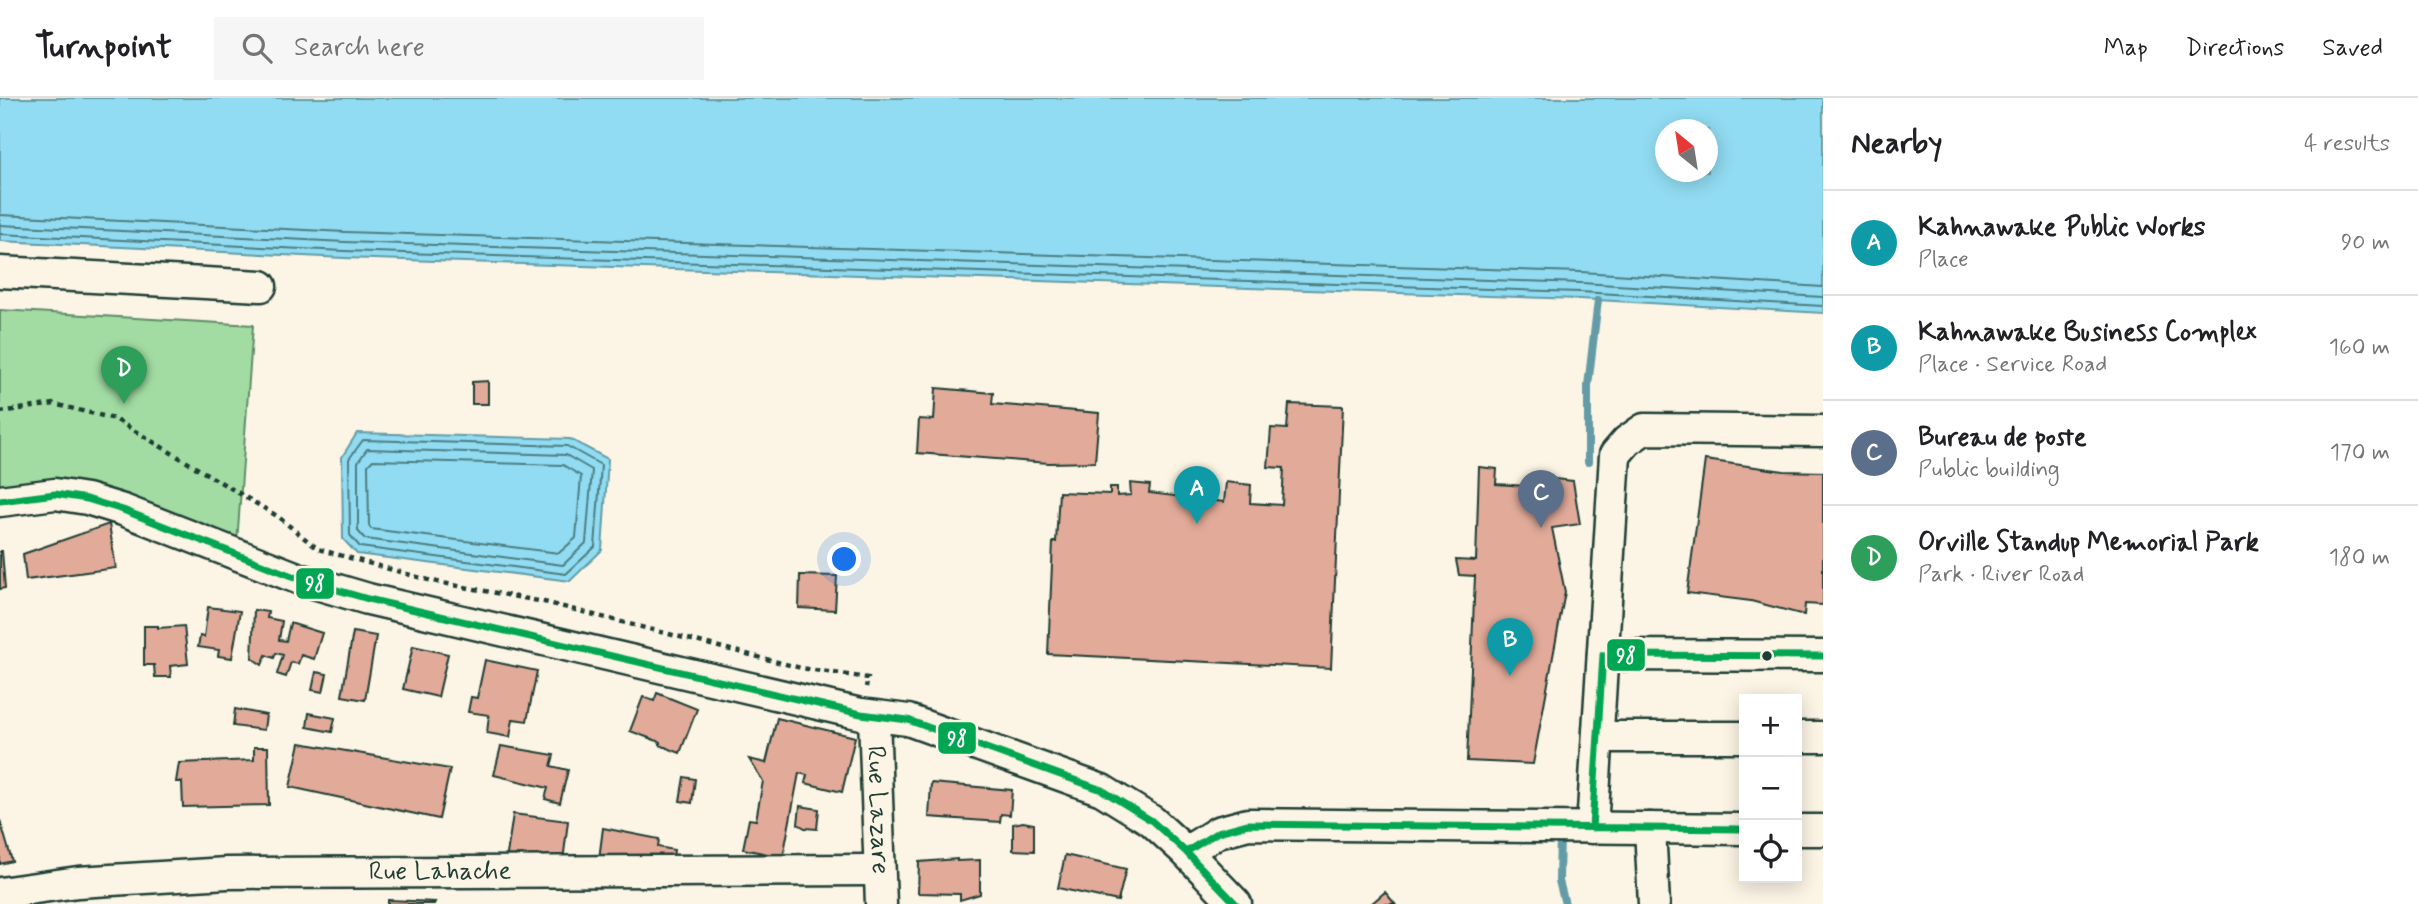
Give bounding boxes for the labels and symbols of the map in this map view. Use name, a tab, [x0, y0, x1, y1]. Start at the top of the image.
north arrow	[1655, 119, 1718, 182]
pin: D	[101, 346, 147, 404]
pin: A	[1174, 466, 1220, 524]
pin: C	[1518, 470, 1564, 528]
your location	[827, 542, 861, 576]
line badge: 98	[295, 567, 335, 600]
text: 98	[305, 572, 325, 597]
pin: B	[1487, 618, 1533, 676]
line badge: 98	[1606, 638, 1646, 672]
text: 98	[1616, 644, 1636, 669]
unlabelled marker	[1760, 649, 1774, 663]
line badge: 98	[937, 721, 977, 755]
text: 98	[947, 727, 967, 752]
street label: Rue Lazare	[858, 745, 897, 875]
street label: Rue Lahache	[369, 855, 512, 889]

